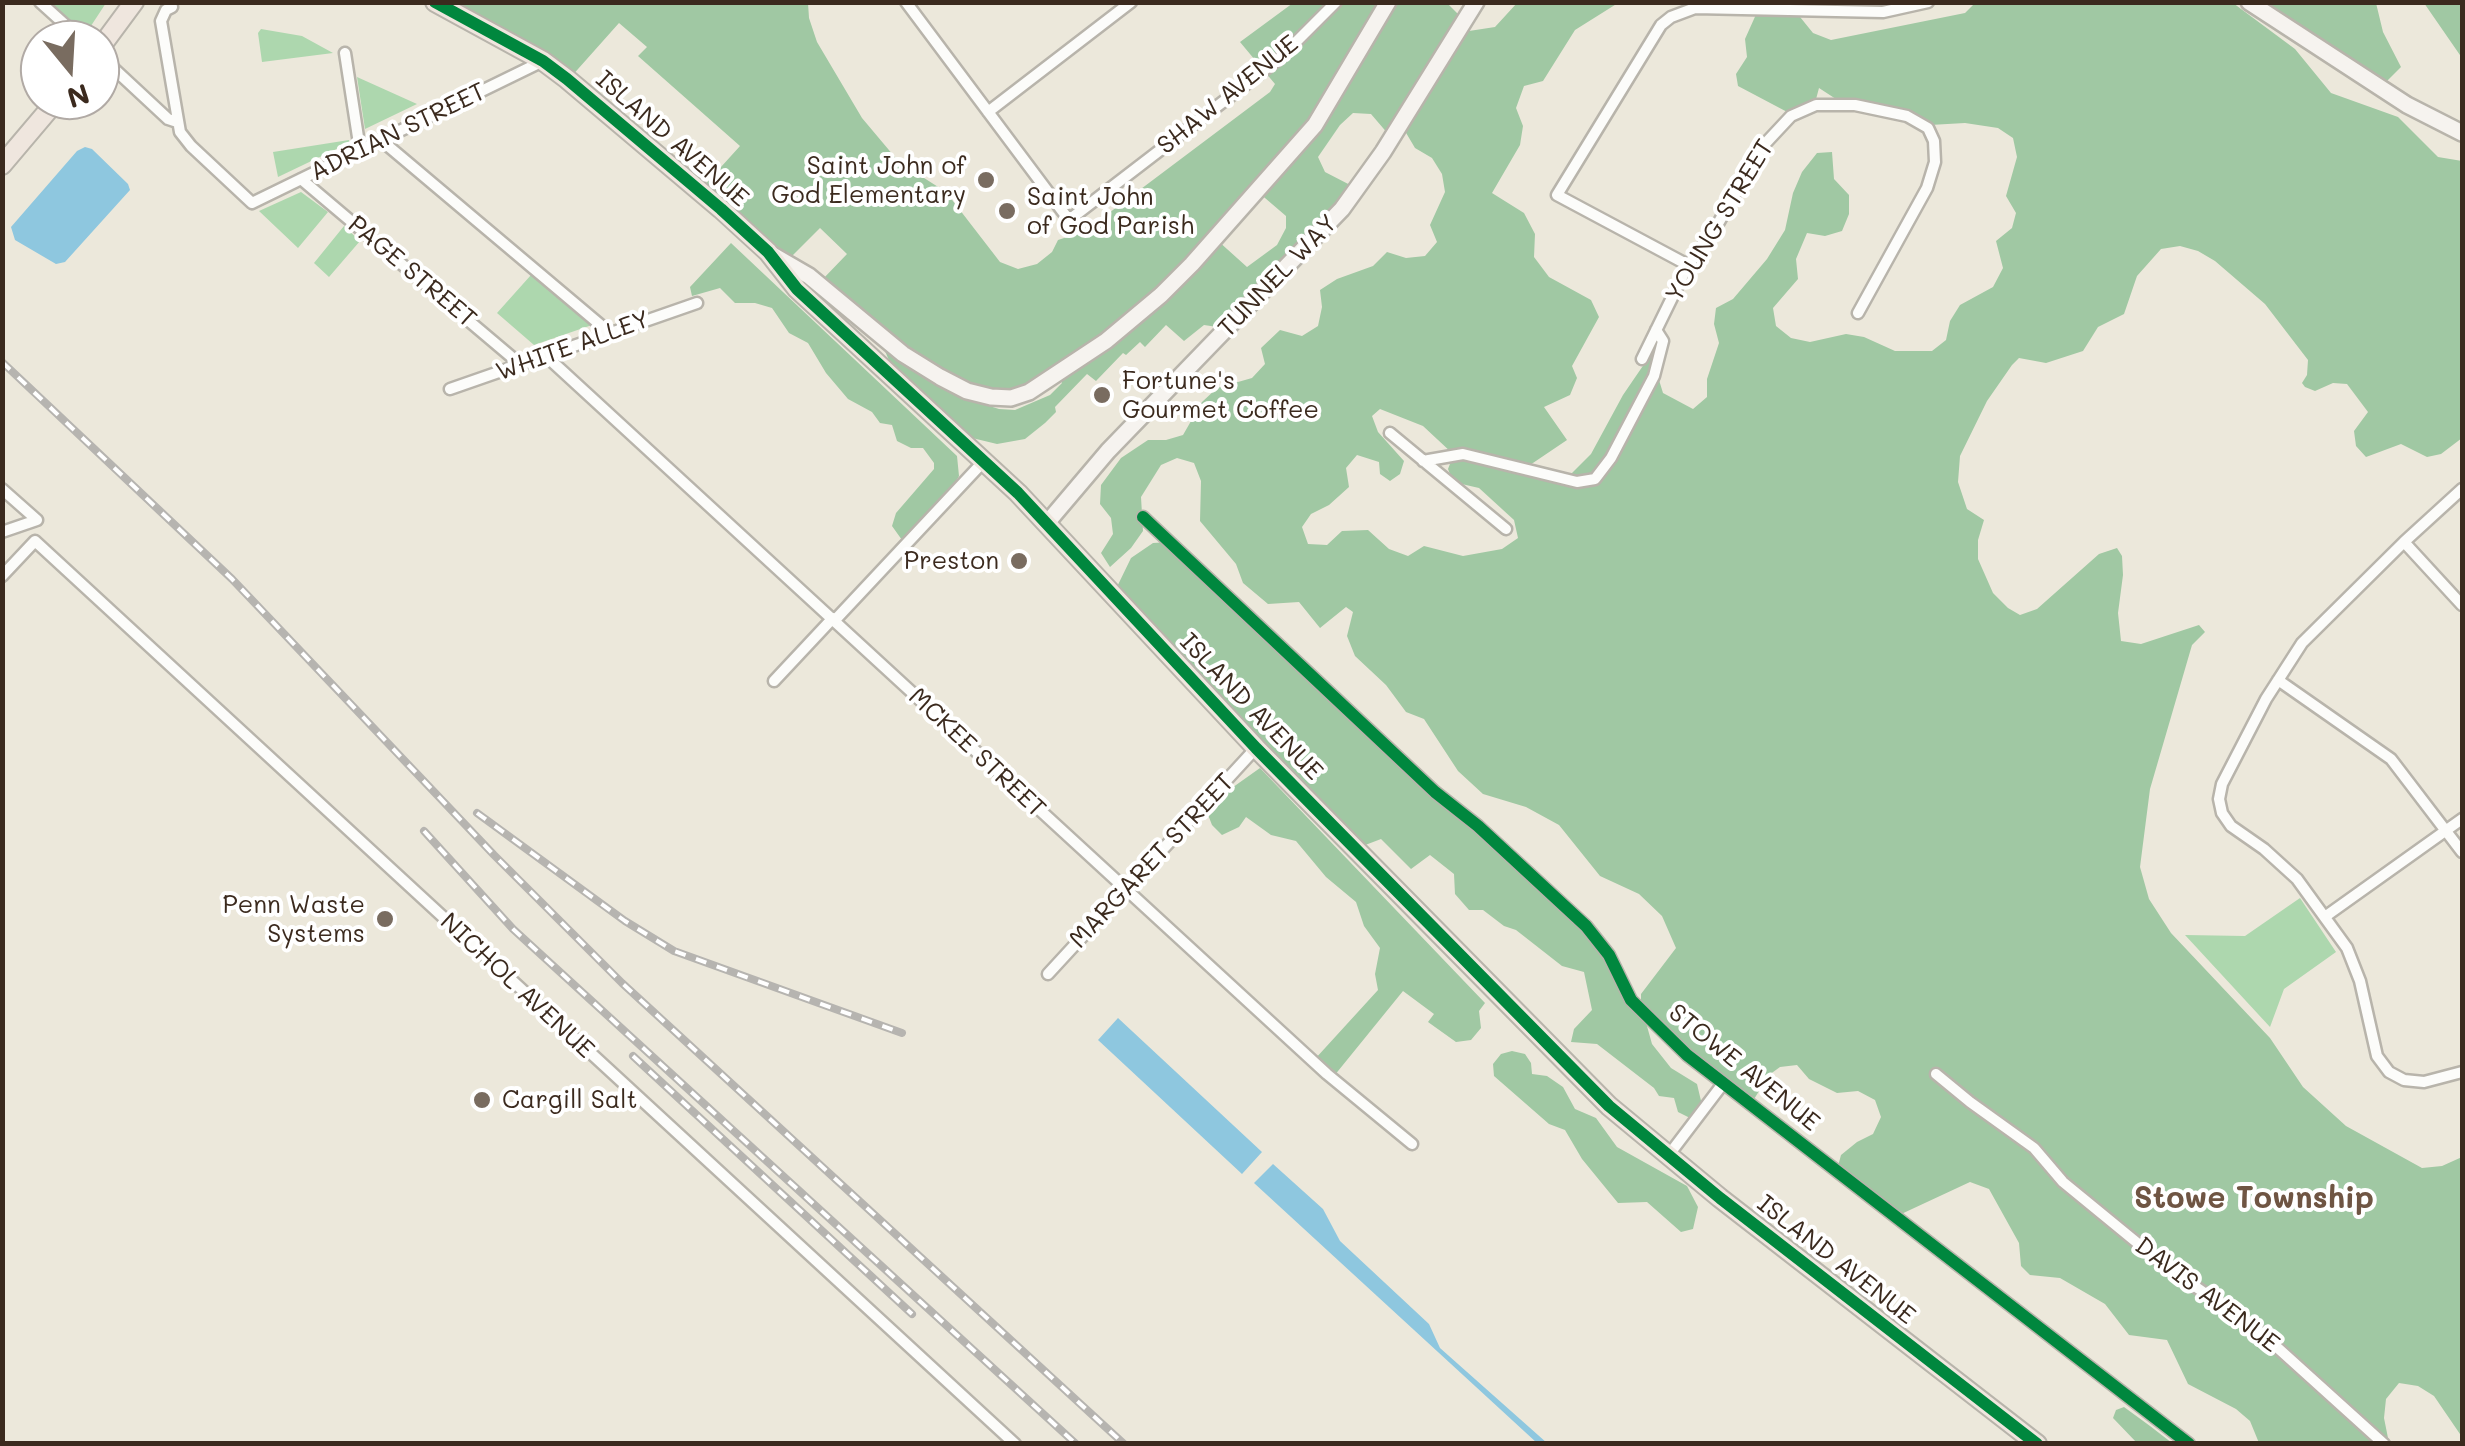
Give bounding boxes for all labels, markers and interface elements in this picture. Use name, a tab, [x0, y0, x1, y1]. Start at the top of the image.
north arrow	[20, 20, 120, 120]
street label: SHAW AVENUE	[1152, 29, 1304, 161]
street label: ISLAND AVENUE	[590, 65, 754, 213]
text: N	[63, 76, 94, 117]
street label: ADRIAN STREET	[305, 76, 491, 188]
street label: YOUNG STREET	[1660, 134, 1780, 308]
place label: Saint John of God Elementary	[771, 151, 966, 210]
marker: Saint John of God Elementary	[975, 169, 997, 191]
place label: Saint John of God Parish	[1027, 182, 1194, 241]
marker: Saint John of God Parish	[996, 200, 1018, 222]
street label: TUNNEL WAY	[1212, 209, 1344, 343]
street label: PAGE STREET	[342, 210, 482, 334]
street label: WHITE ALLEY	[492, 304, 654, 388]
place label: Fortune's Gourmet Coffee	[1122, 366, 1319, 425]
marker: Fortune's Gourmet Coffee	[1091, 384, 1113, 406]
place label: Preston	[904, 546, 999, 576]
marker: Preston	[1008, 550, 1030, 572]
street label: ISLAND AVENUE	[1173, 627, 1329, 787]
street label: MCKEE STREET	[902, 682, 1052, 824]
street label: MARGARET STREET	[1063, 767, 1241, 955]
place label: Penn Waste Systems	[222, 890, 365, 949]
street label: NICHOL AVENUE	[434, 907, 600, 1065]
marker: Penn Waste Systems	[374, 908, 396, 930]
street label: STOWE AVENUE	[1662, 998, 1826, 1138]
place label: Cargill Salt	[502, 1085, 638, 1115]
marker: Cargill Salt	[471, 1089, 493, 1111]
district label: Stowe Township	[2134, 1181, 2374, 1217]
street label: ISLAND AVENUE	[1751, 1189, 1921, 1331]
street label: DAVIS AVENUE	[2129, 1231, 2285, 1359]

